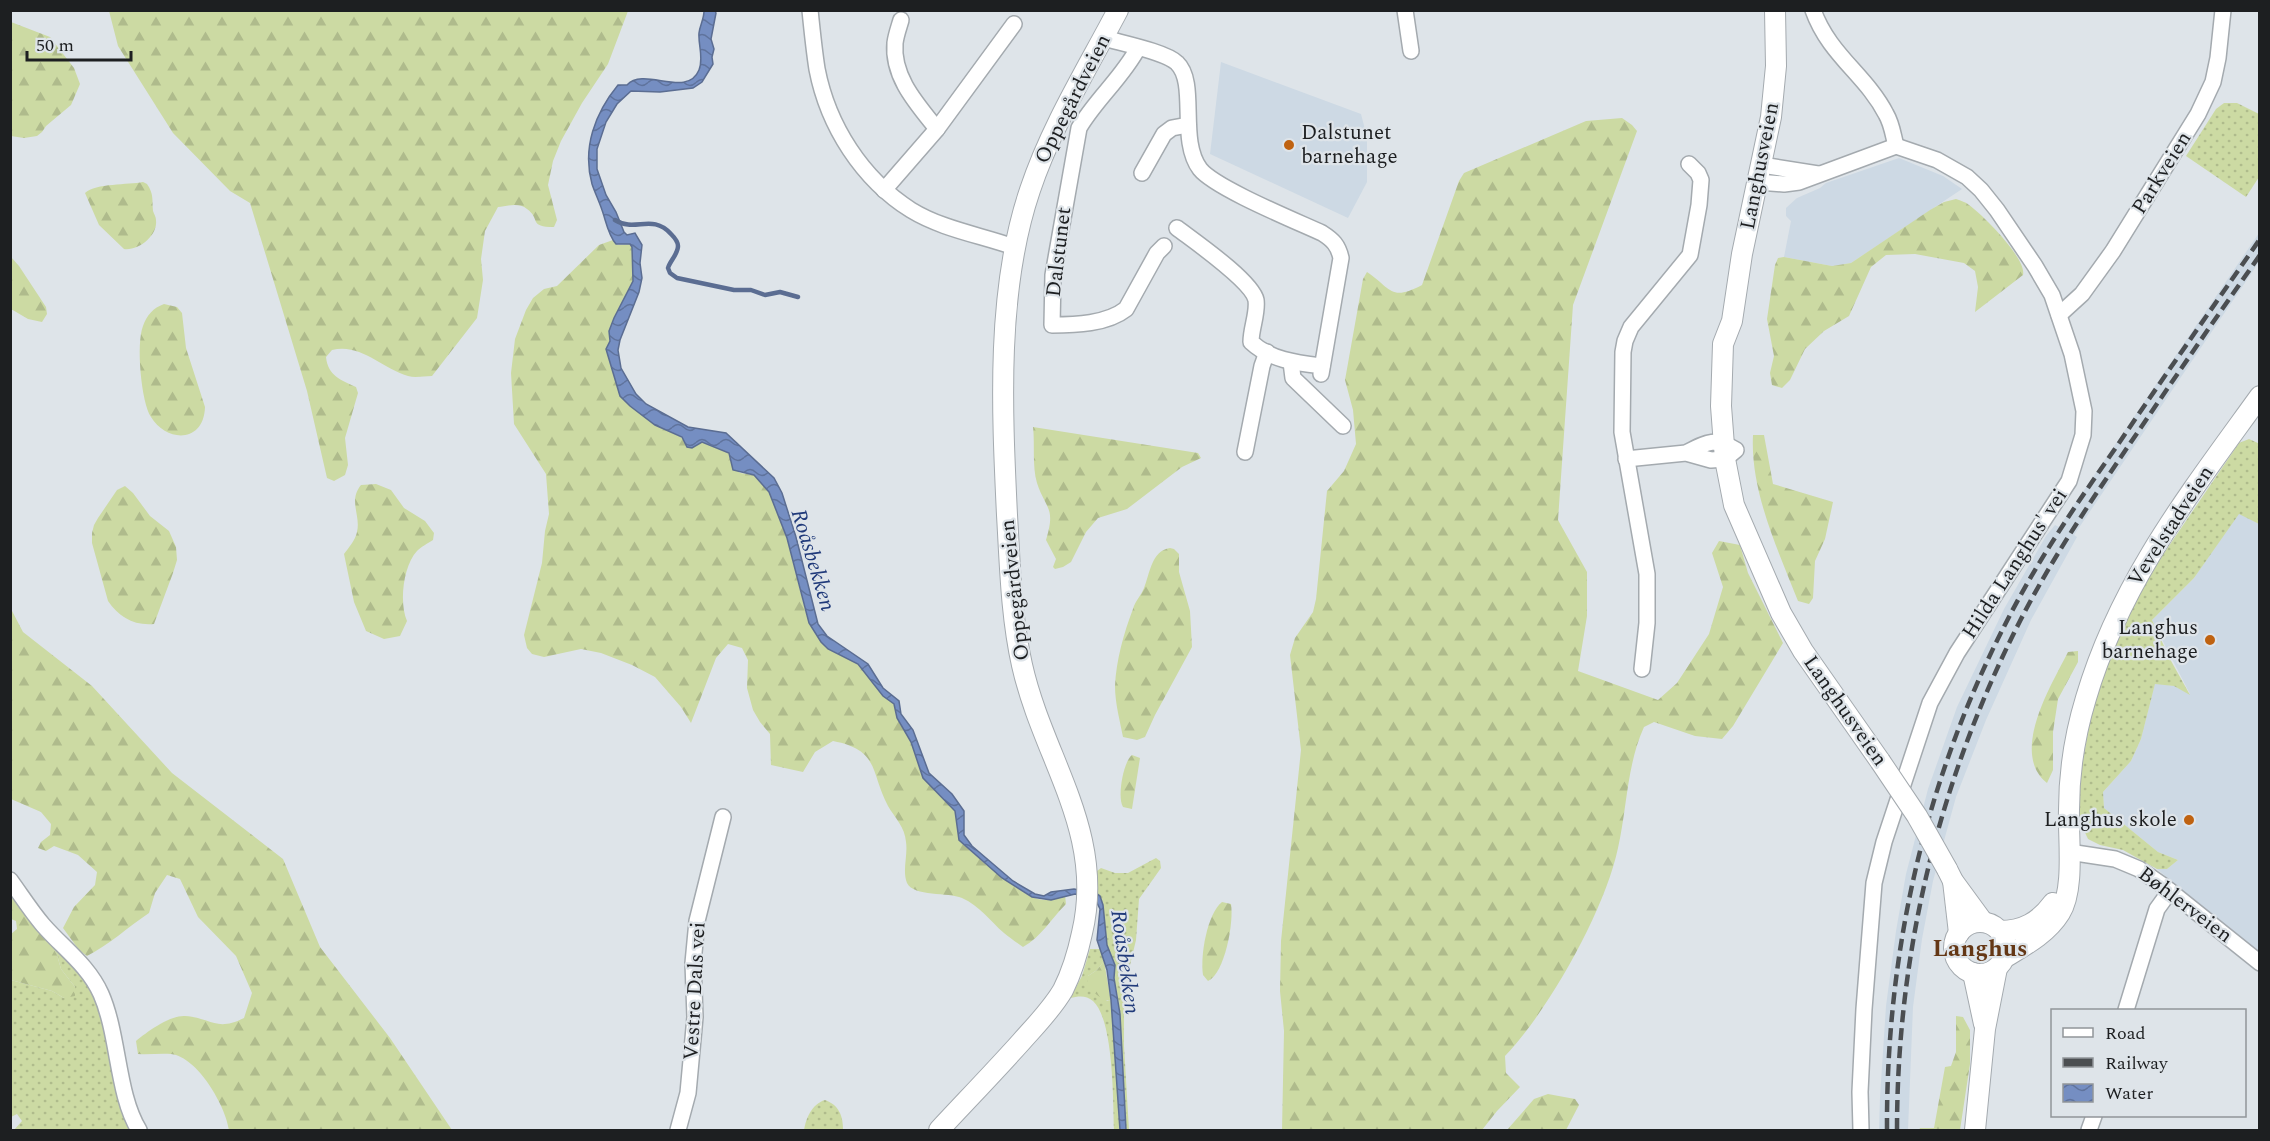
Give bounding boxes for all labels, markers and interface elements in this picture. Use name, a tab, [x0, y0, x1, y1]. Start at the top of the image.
scale bar	[27, 24, 130, 62]
street label: Oppegårdveien	[1027, 29, 1119, 169]
text: 50 m	[36, 32, 74, 59]
street label: Langhusveien	[1732, 100, 1788, 232]
place label: Dalstunet barnehage	[1301, 117, 1398, 173]
street label: Parkveien	[2124, 125, 2200, 221]
marker: Dalstunet barnehage	[1282, 138, 1296, 152]
street label: Dalstunet	[1038, 205, 1080, 299]
street label: Vevelstadveien	[2120, 459, 2222, 593]
street label: Hilda Langhus' vei	[1954, 482, 2076, 646]
water label: Roåsbekken	[782, 505, 844, 616]
street label: Oppegårdveien	[992, 518, 1038, 662]
place label: Langhus barnehage	[2101, 612, 2198, 668]
marker: Langhus barnehage	[2203, 633, 2217, 647]
street label: Langhusveien	[1795, 649, 1895, 773]
place label: Langhus skole	[2044, 804, 2177, 836]
marker: Langhus skole	[2182, 813, 2196, 827]
street label: Bøhlerveien	[2131, 859, 2239, 951]
water label: Roåsbekken	[1101, 907, 1149, 1017]
street label: Vestre Dals vei	[675, 921, 715, 1061]
district label: Langhus	[1933, 931, 2027, 967]
legend	[2051, 1009, 2246, 1117]
text: Road	[2105, 1020, 2146, 1047]
text: Railway	[2105, 1050, 2169, 1077]
text: Water	[2105, 1080, 2153, 1107]

